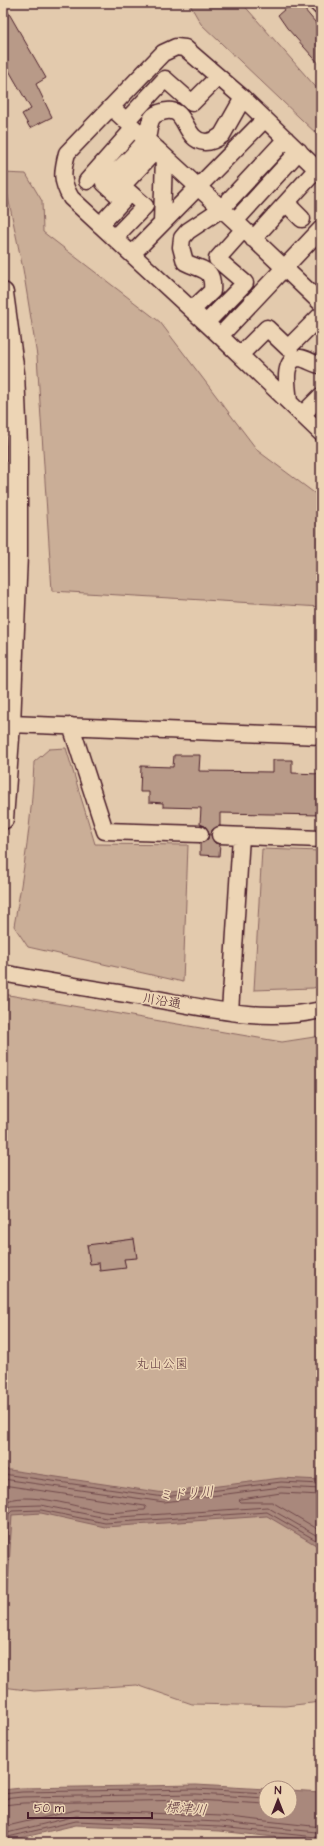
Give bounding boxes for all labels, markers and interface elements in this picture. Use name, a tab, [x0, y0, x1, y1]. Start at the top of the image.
street label: 川沿通	[141, 989, 183, 1013]
park label: 丸山公園	[136, 1355, 188, 1373]
water label: ミドリ川	[157, 1482, 215, 1506]
north arrow	[258, 1780, 298, 1820]
text: N	[275, 1783, 282, 1798]
scale bar	[28, 1794, 152, 1820]
water label: 標津川	[164, 1797, 208, 1821]
text: 50 m	[34, 1800, 65, 1817]

